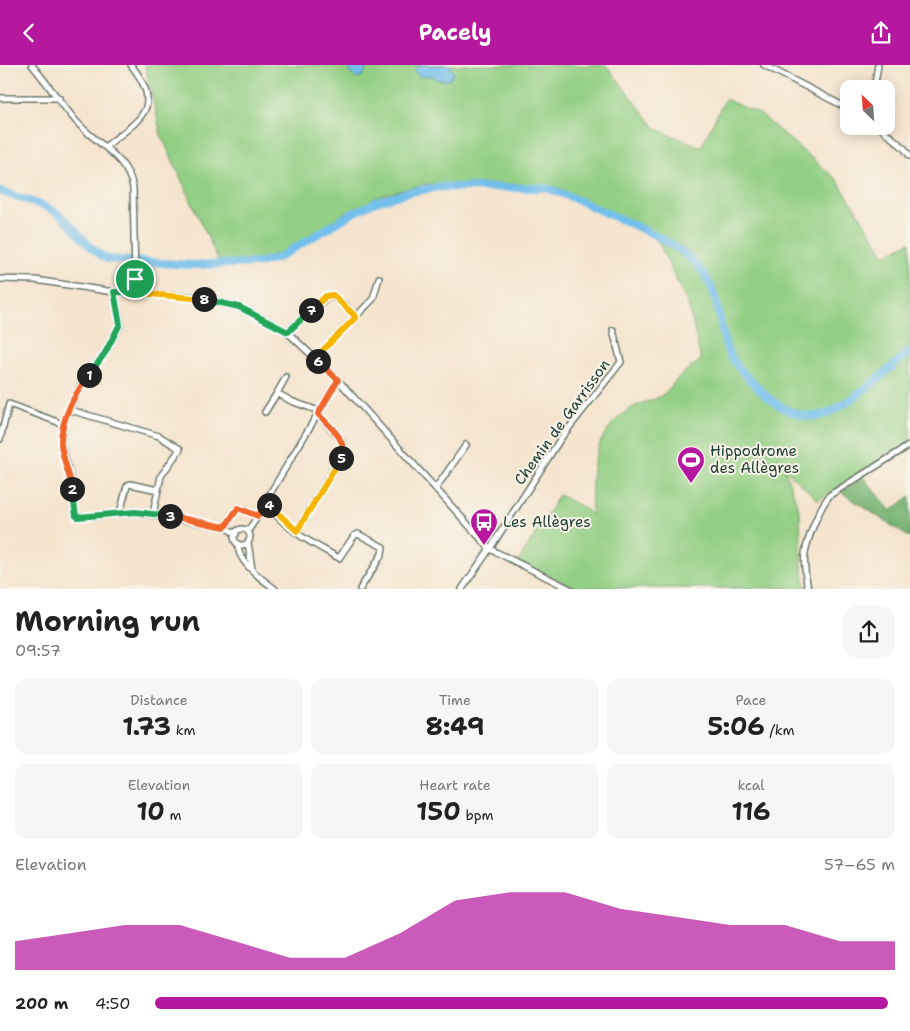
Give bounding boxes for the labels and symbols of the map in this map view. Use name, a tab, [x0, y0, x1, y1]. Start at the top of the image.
north arrow	[840, 80, 895, 135]
pin	[114, 258, 156, 300]
pin: 8	[192, 287, 216, 311]
pin: 7	[298, 297, 324, 323]
pin: 6	[306, 349, 330, 373]
street label: Chemin de Garrisson	[510, 355, 614, 489]
pin: 1	[76, 363, 102, 387]
place label: Hippodrome des Allègres	[710, 441, 799, 478]
pin: 5	[328, 445, 354, 471]
sports icon: Hippodrome des Allègres	[676, 445, 706, 484]
pin: 2	[60, 477, 84, 501]
pin: 4	[256, 493, 282, 517]
pin: 3	[158, 503, 182, 529]
bus stop icon: Les Allègres	[469, 507, 499, 546]
place label: Les Allègres	[503, 512, 591, 532]

